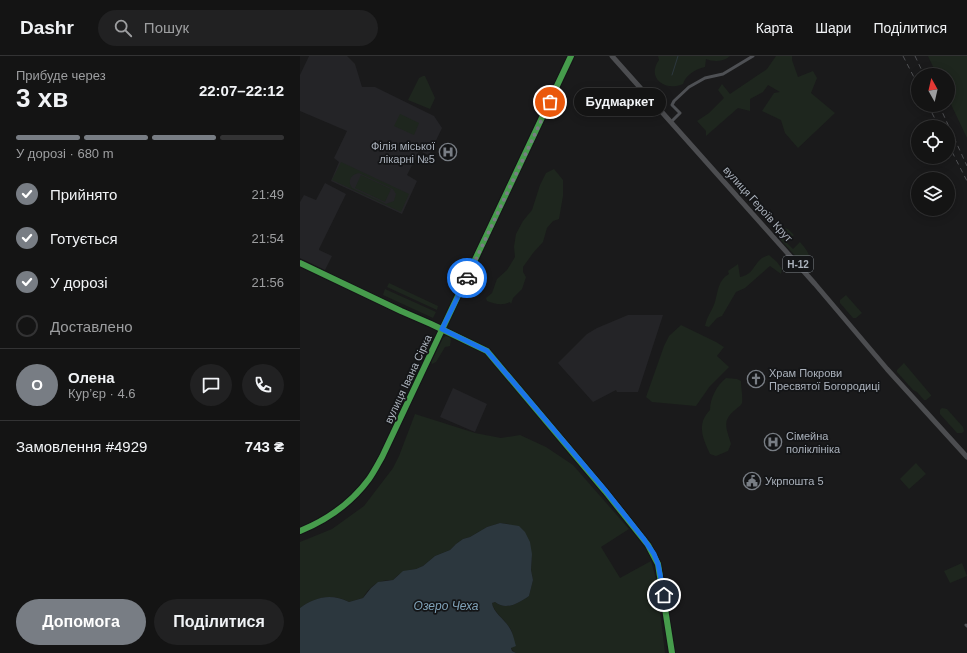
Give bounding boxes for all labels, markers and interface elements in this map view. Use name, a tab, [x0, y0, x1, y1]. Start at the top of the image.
search box	[98, 10, 378, 46]
text: Dashr	[20, 17, 74, 38]
icon: search	[112, 17, 134, 39]
text: Пошук	[144, 19, 189, 36]
text: Карта	[756, 20, 793, 36]
text: Шари	[815, 20, 851, 36]
text: Поділитися	[873, 20, 947, 36]
text: Прибуде через	[16, 68, 106, 83]
north arrow	[911, 68, 955, 112]
map controls	[911, 68, 955, 216]
text: 22:07–22:12	[199, 82, 284, 99]
text: 3 хв	[16, 83, 68, 113]
pin	[533, 85, 567, 119]
callout: Будмаркет	[574, 88, 666, 116]
icon: bag	[539, 91, 561, 113]
text: Будмаркет	[586, 94, 654, 109]
button: locate	[911, 120, 955, 164]
place label: Філія міської лікарні №5	[371, 140, 435, 165]
hospital icon: Філія міської лікарні №5	[438, 142, 458, 162]
text: У дорозі · 680 m	[16, 146, 114, 161]
street label: вулиця Героїв Крут	[721, 164, 795, 244]
button: layers	[911, 172, 955, 216]
icon: check	[16, 183, 38, 205]
text: Прийнято	[50, 186, 117, 203]
text: 21:49	[251, 187, 284, 202]
icon: check	[16, 227, 38, 249]
text: Готується	[50, 230, 118, 247]
text: 21:54	[251, 231, 284, 246]
road number: Н-12	[783, 256, 813, 272]
courier	[447, 258, 487, 298]
icon: car	[456, 267, 478, 289]
icon: check	[16, 271, 38, 293]
text: У дорозі	[50, 274, 108, 291]
text: 21:56	[251, 275, 284, 290]
text: Доставлено	[50, 318, 133, 335]
street label: вулиця Івана Сірка	[382, 332, 434, 425]
button: chat	[190, 364, 232, 406]
button: phone	[242, 364, 284, 406]
place label: Храм Покрови Пресвятої Богородиці	[769, 367, 880, 392]
text: Олена	[68, 369, 115, 386]
church icon: Храм Покрови Пресвятої Богородиці	[746, 369, 766, 389]
text: О	[31, 376, 43, 393]
text: Кур’єр · 4.6	[68, 386, 136, 401]
place label: Сімейна поліклініка	[786, 430, 841, 455]
hospital icon: Сімейна поліклініка	[763, 432, 783, 452]
text: Замовлення #4929	[16, 438, 147, 455]
text: 743 ₴	[245, 438, 284, 455]
public building icon: Укрпошта 5	[742, 471, 762, 491]
place label: Укрпошта 5	[765, 475, 824, 487]
pin	[647, 578, 681, 612]
icon: home	[653, 584, 675, 606]
button: Допомога	[16, 599, 146, 645]
button: Поділитися	[154, 599, 284, 645]
water label: Озеро Чеха	[414, 599, 479, 613]

